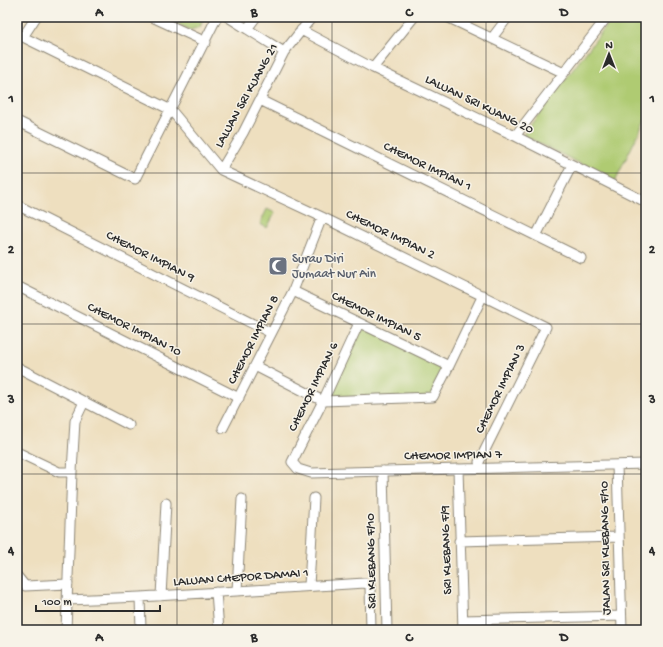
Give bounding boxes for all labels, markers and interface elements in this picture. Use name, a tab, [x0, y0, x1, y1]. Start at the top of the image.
text: A	[94, 6, 104, 21]
text: B	[250, 6, 259, 21]
text: C	[404, 6, 414, 21]
text: D	[559, 6, 569, 21]
north arrow	[589, 34, 629, 74]
text: N	[605, 40, 613, 52]
street label: LALUAN SRI KUANG 21	[212, 41, 282, 151]
street label: LALUAN SRI KUANG 20	[422, 72, 536, 138]
text: 1	[7, 92, 14, 107]
text: 1	[648, 92, 655, 107]
street label: CHEMOR IMPIAN 1	[380, 139, 474, 195]
street label: CHEMOR IMPIAN 2	[343, 207, 438, 263]
street label: CHEMOR IMPIAN 9	[103, 228, 197, 286]
text: 2	[8, 243, 15, 258]
text: 2	[649, 243, 656, 258]
place label: Surau Diri Jumaat Nur Ain	[292, 252, 377, 282]
mosque icon: Surau Diri Jumaat Nur Ain	[267, 255, 289, 277]
street label: CHEMOR IMPIAN 5	[329, 289, 423, 345]
street label: CHEMOR IMPIAN 8	[225, 293, 283, 387]
street label: CHEMOR IMPIAN 10	[84, 300, 184, 360]
street label: CHEMOR IMPIAN 6	[286, 340, 342, 434]
street label: CHEMOR IMPIAN 3	[473, 342, 529, 436]
text: 3	[7, 393, 15, 408]
text: 3	[648, 393, 656, 408]
street label: CHEMOR IMPIAN 7	[404, 448, 503, 464]
street label: JALAN SRI KLEBANG F/10	[597, 480, 615, 615]
street label: SRI KLEBANG F/9	[438, 505, 456, 595]
street label: SRI KLEBANG F/10	[364, 512, 380, 609]
text: 4	[7, 544, 15, 559]
text: 4	[648, 544, 656, 559]
street label: LALUAN CHEPOR DAMAI 1	[173, 566, 309, 590]
scale bar	[36, 587, 160, 613]
text: 100 m	[41, 596, 72, 610]
text: A	[94, 631, 104, 646]
text: B	[250, 631, 259, 646]
text: C	[404, 631, 414, 646]
text: D	[559, 631, 569, 646]

